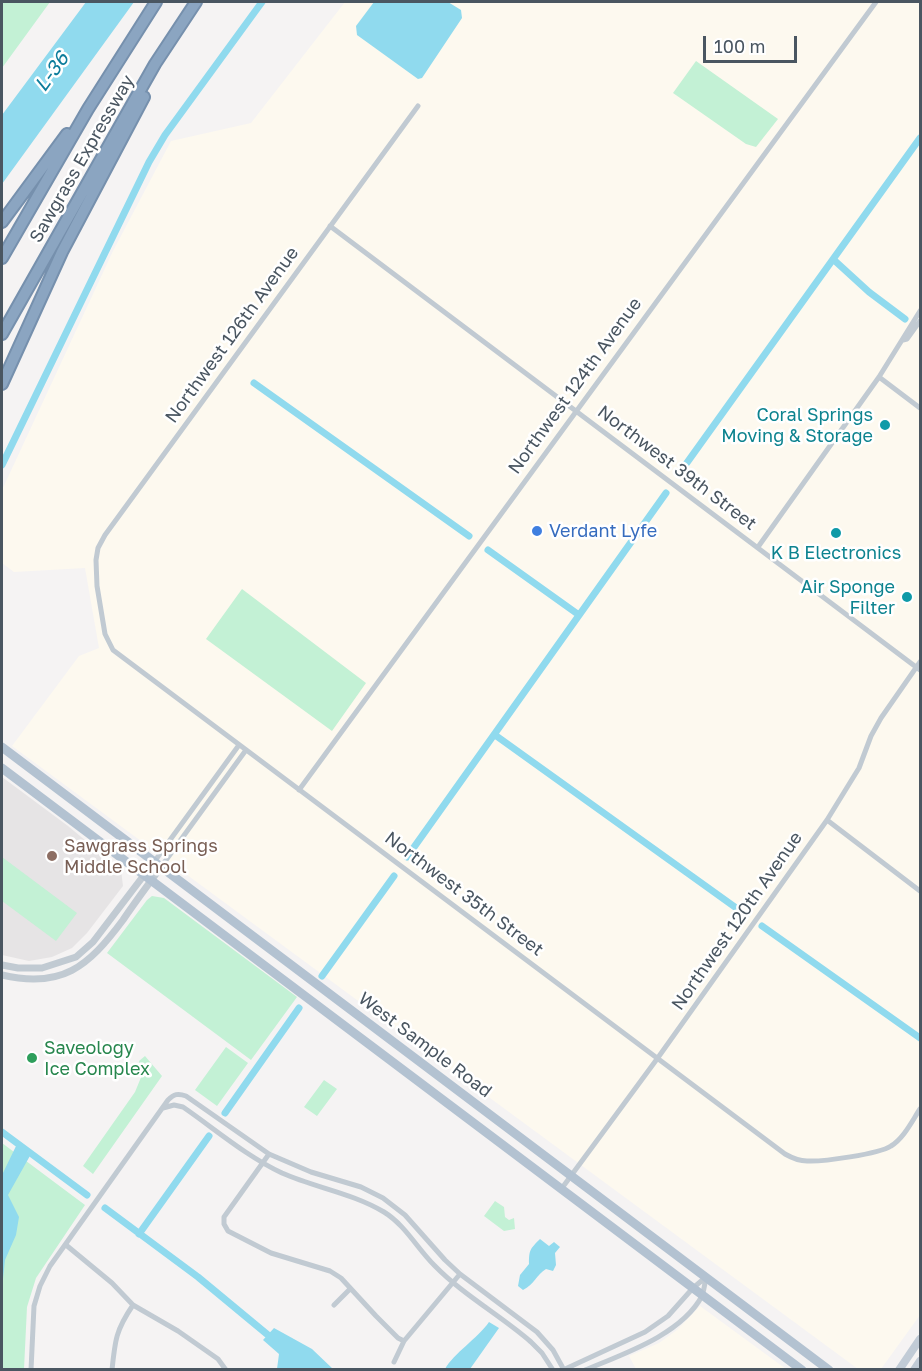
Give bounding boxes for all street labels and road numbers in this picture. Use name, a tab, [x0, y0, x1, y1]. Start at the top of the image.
street label: Sawgrass Expressway	[25, 71, 139, 247]
street label: Northwest 126th Avenue	[161, 243, 303, 427]
street label: Northwest 124th Avenue	[504, 294, 646, 478]
street label: Northwest 39th Street	[593, 401, 761, 535]
street label: Northwest 35th Street	[380, 827, 548, 961]
street label: Northwest 120th Avenue	[667, 828, 807, 1014]
street label: West Sample Road	[354, 988, 496, 1102]

